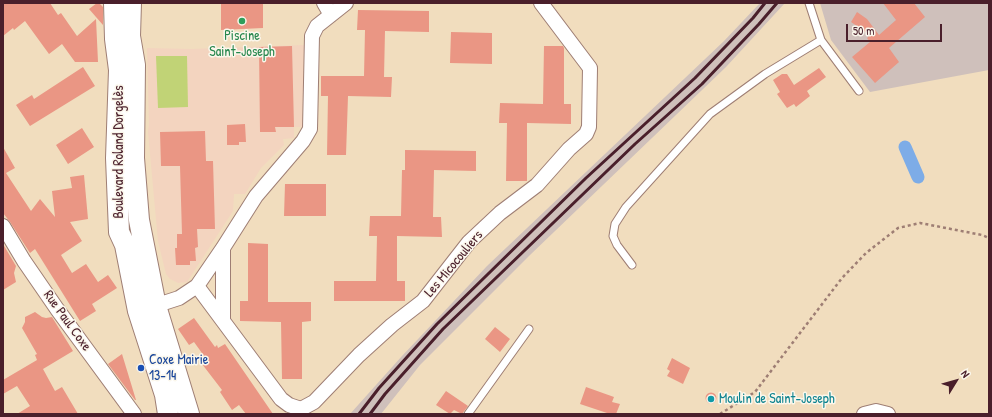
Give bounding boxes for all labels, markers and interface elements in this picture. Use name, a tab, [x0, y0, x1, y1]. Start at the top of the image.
marker: Piscine Saint-Joseph	[237, 16, 247, 26]
scale bar	[848, 16, 944, 42]
text: 50 m	[853, 22, 874, 39]
place label: Piscine Saint-Joseph	[209, 28, 275, 60]
street label: Boulevard Roland Dorgelès	[111, 85, 127, 219]
street label: Les Micocouliers	[421, 227, 487, 301]
street label: Rue Paul Coxe	[39, 287, 95, 355]
place label: Coxe Mairie 13-14	[149, 352, 208, 384]
north arrow	[936, 361, 976, 401]
marker: Coxe Mairie 13-14	[136, 363, 146, 373]
text: N	[958, 367, 973, 380]
place label: Moulin de Saint-Joseph	[719, 391, 835, 407]
marker: Moulin de Saint-Joseph	[706, 394, 716, 404]

